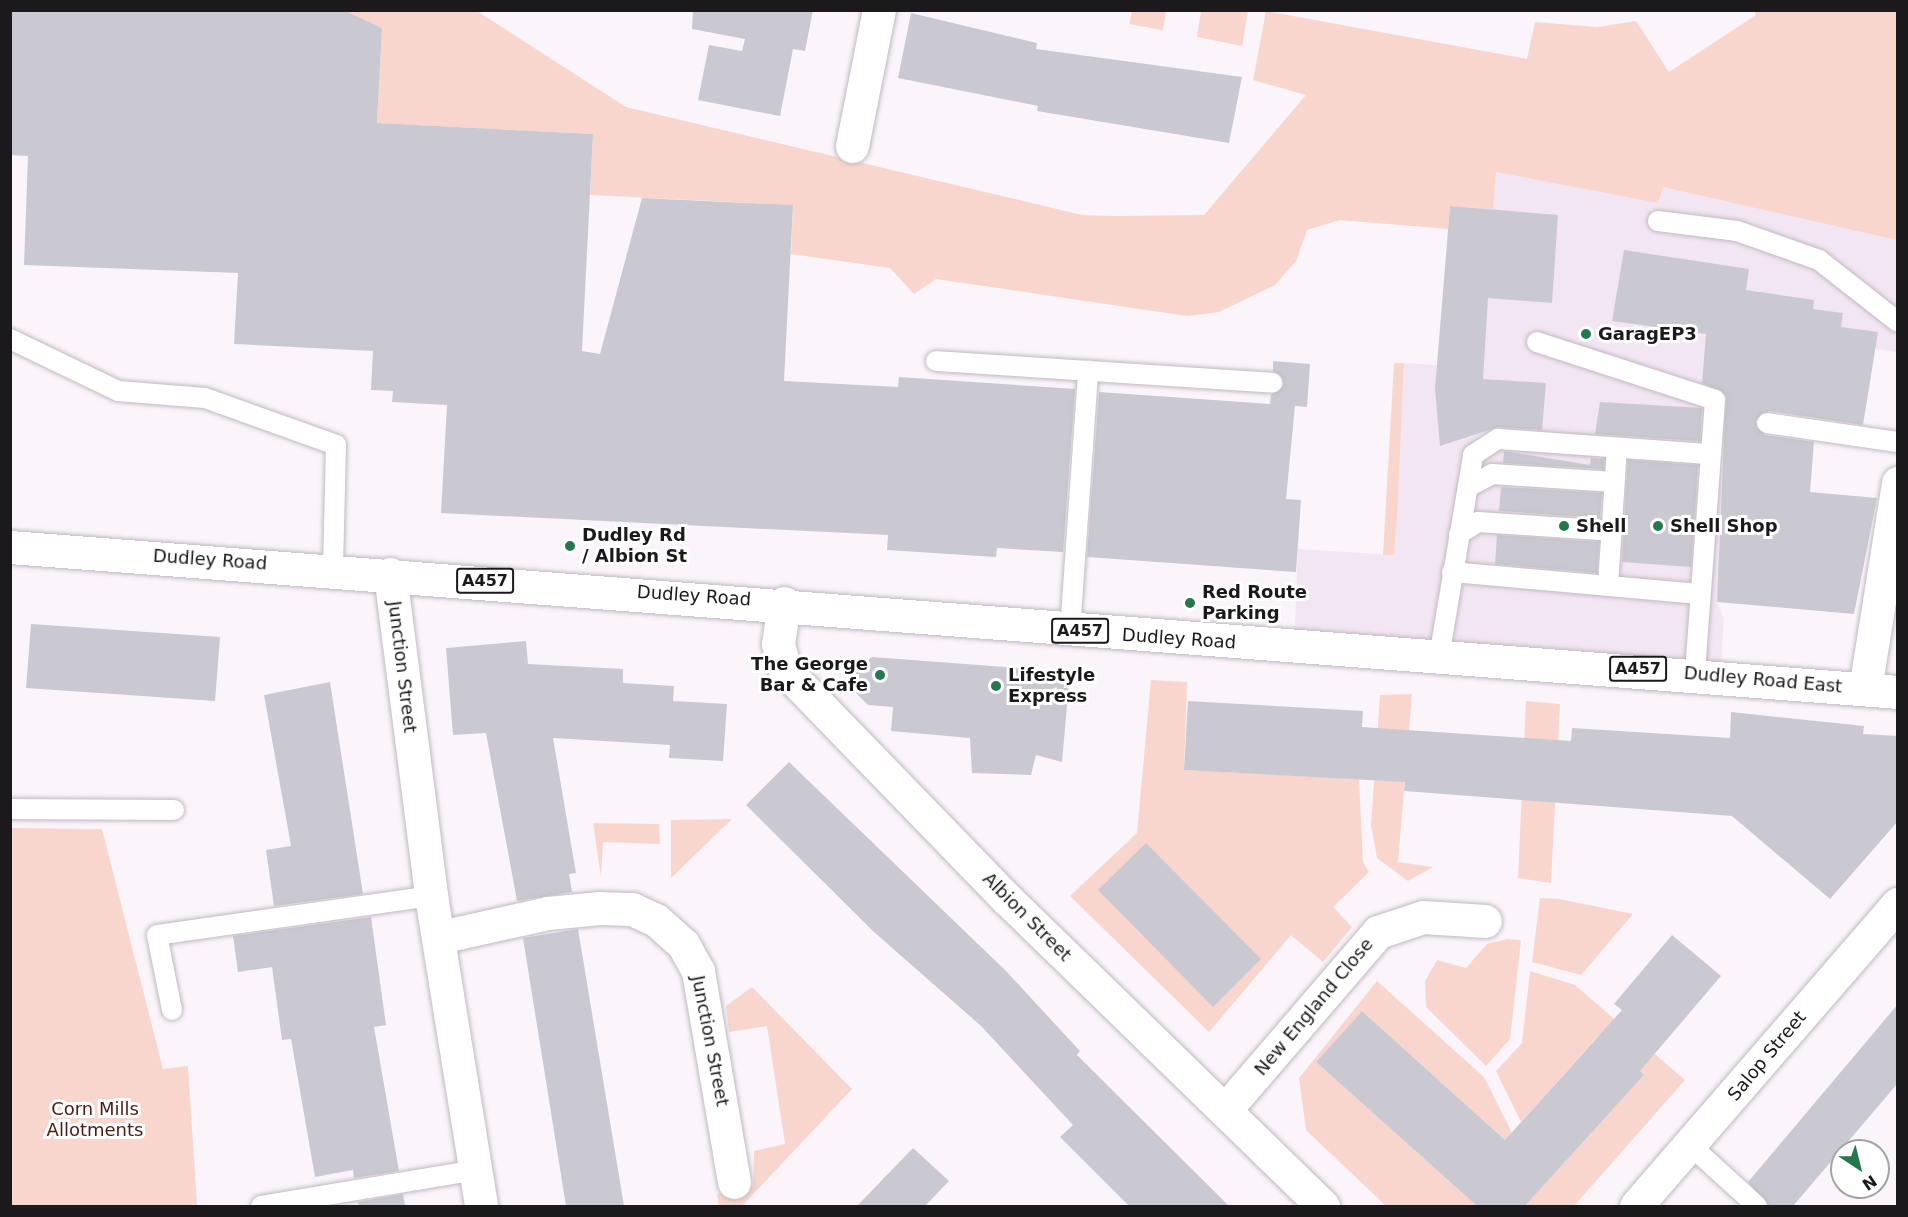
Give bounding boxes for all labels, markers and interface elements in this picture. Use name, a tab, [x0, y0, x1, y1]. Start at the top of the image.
place label: GaragEP3	[1598, 323, 1697, 345]
marker: GaragEP3	[1579, 327, 1593, 341]
place label: Shell	[1576, 515, 1626, 537]
place label: Shell Shop	[1670, 515, 1778, 537]
marker: Shell	[1557, 519, 1571, 533]
marker: Shell Shop	[1651, 519, 1665, 533]
place label: Dudley Rd / Albion St	[582, 525, 687, 568]
marker: Dudley Rd / Albion St	[563, 539, 577, 553]
street label: Dudley Road	[152, 545, 268, 575]
road number: A457	[455, 568, 515, 594]
street label: Dudley Road	[636, 581, 752, 611]
place label: Red Route Parking	[1202, 582, 1307, 624]
marker: Red Route Parking	[1183, 596, 1197, 610]
street label: Junction Street	[383, 600, 421, 734]
road number: A457	[1050, 618, 1110, 644]
street label: Dudley Road	[1121, 624, 1237, 654]
place label: The George Bar & Cafe	[751, 654, 868, 696]
road number: A457	[1608, 656, 1668, 682]
street label: Dudley Road East	[1683, 662, 1843, 698]
place label: Lifestyle Express	[1008, 665, 1095, 708]
marker: The George Bar & Cafe	[873, 668, 887, 682]
marker: Lifestyle Express	[989, 679, 1003, 693]
street label: Albion Street	[978, 868, 1076, 966]
street label: New England Close	[1250, 934, 1378, 1080]
street label: Junction Street	[687, 974, 733, 1108]
street label: Salop Street	[1723, 1007, 1811, 1105]
park label: Corn Mills Allotments	[47, 1099, 143, 1142]
north arrow	[1830, 1139, 1890, 1199]
text: N	[1859, 1171, 1880, 1194]

